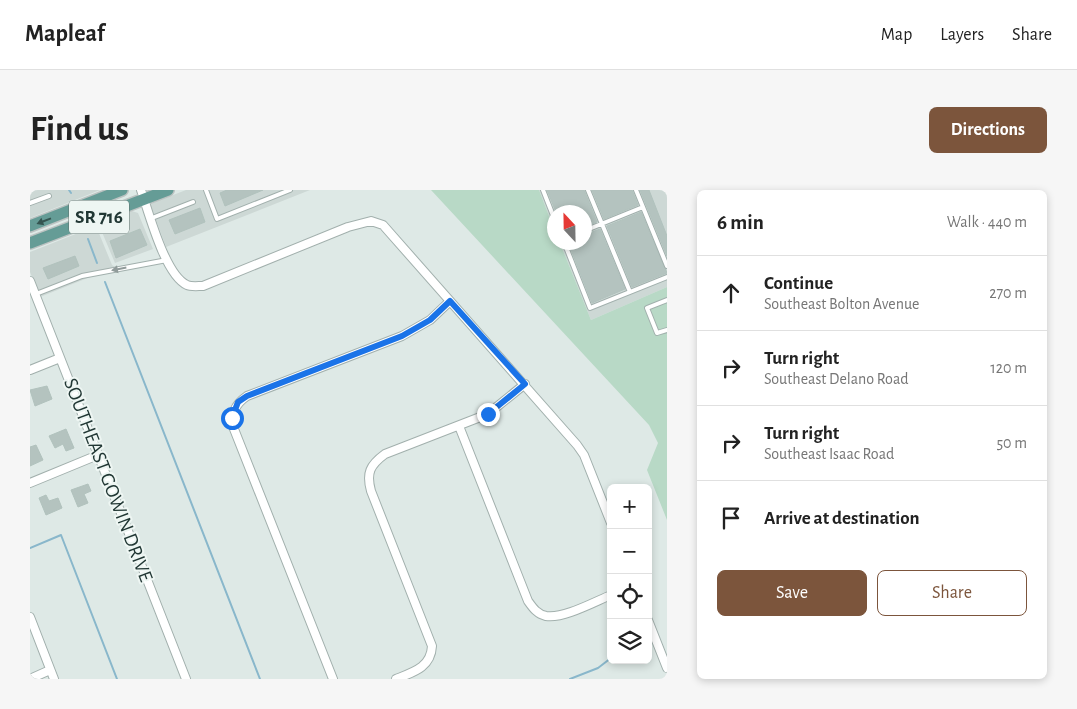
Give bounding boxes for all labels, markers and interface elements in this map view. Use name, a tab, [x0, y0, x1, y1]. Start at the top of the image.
text: Mapleaf	[25, 22, 105, 46]
text: Map	[881, 26, 912, 44]
text: Layers	[940, 26, 984, 44]
text: Share	[1012, 26, 1052, 44]
button: Directions	[929, 107, 1047, 153]
text: Find us	[30, 112, 129, 147]
road number: SR 716	[69, 201, 129, 234]
north arrow	[547, 205, 592, 250]
text: 6 min	[717, 212, 764, 233]
text: Walk · 440 m	[947, 214, 1027, 230]
one-way arrow	[37, 217, 51, 225]
one-way arrow	[111, 266, 127, 274]
text: Continue	[764, 274, 833, 293]
icon: ahead	[717, 279, 745, 307]
text: 270 m	[989, 285, 1027, 301]
text: Southeast Bolton Avenue	[764, 296, 919, 312]
text: Turn right	[764, 349, 839, 368]
icon: right	[717, 354, 745, 382]
text: 120 m	[990, 360, 1027, 376]
text: Southeast Delano Road	[764, 371, 909, 387]
street label: SOUTHEAST GOWIN DRIVE	[60, 376, 156, 585]
route end	[477, 403, 500, 426]
route start	[221, 407, 244, 430]
text: Turn right	[764, 424, 839, 443]
icon: right	[717, 429, 745, 457]
text: 50 m	[996, 435, 1027, 451]
text: Southeast Isaac Road	[764, 446, 894, 462]
map controls	[607, 484, 652, 664]
button: +	[607, 484, 652, 529]
icon: arrive	[717, 504, 745, 532]
text: Arrive at destination	[764, 509, 920, 528]
button: −	[607, 529, 652, 574]
button: Save	[717, 570, 867, 616]
button: Share	[877, 570, 1027, 616]
button: locate	[607, 574, 652, 619]
button: layers	[607, 619, 652, 664]

